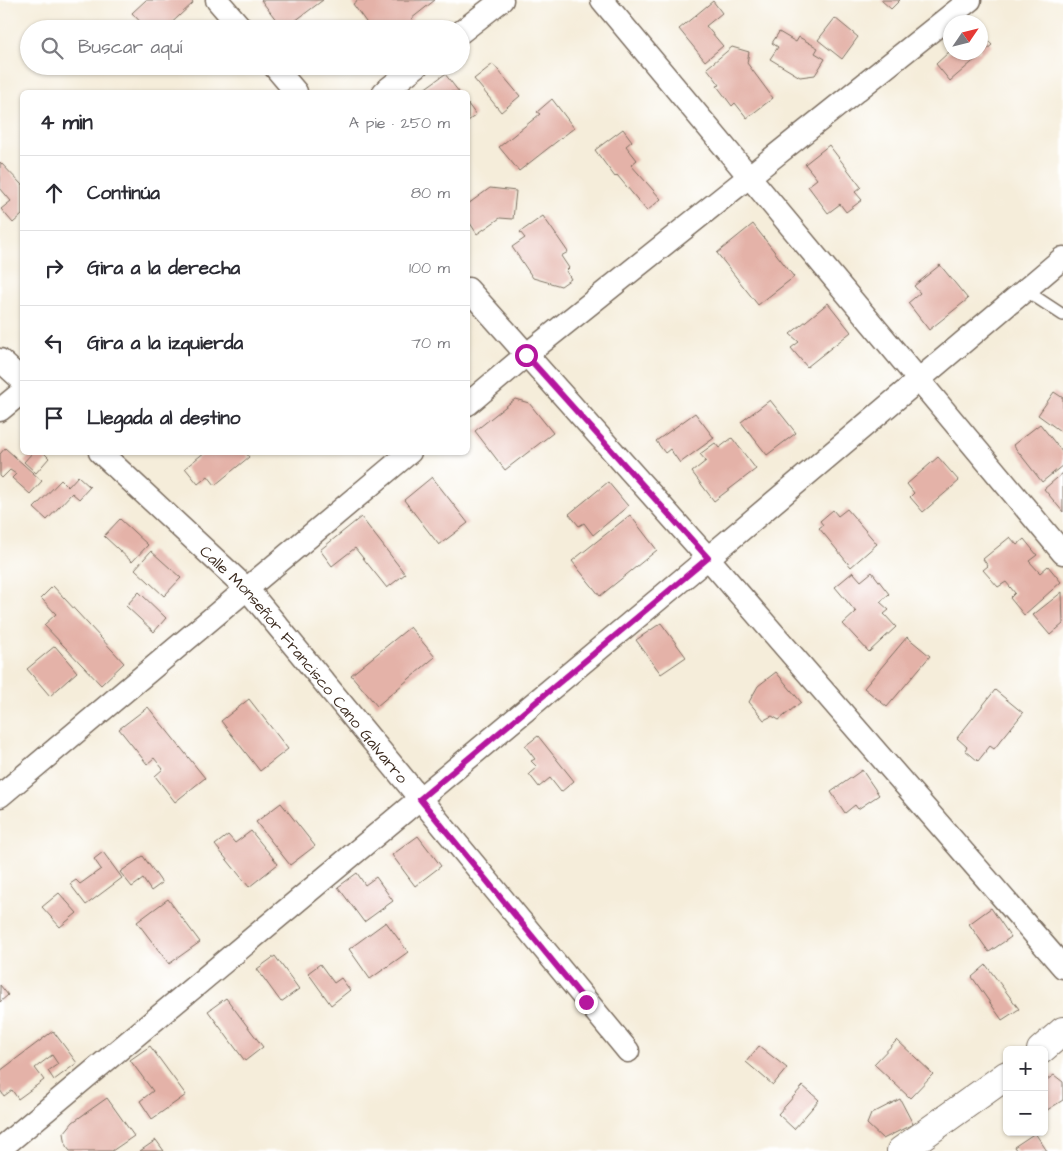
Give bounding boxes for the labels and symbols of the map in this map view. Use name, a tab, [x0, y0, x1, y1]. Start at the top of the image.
north arrow	[943, 15, 988, 60]
route start	[515, 344, 538, 367]
street label: Calle Monseñor Francisco Cano Galvarro	[195, 541, 413, 788]
route end	[575, 991, 598, 1014]

